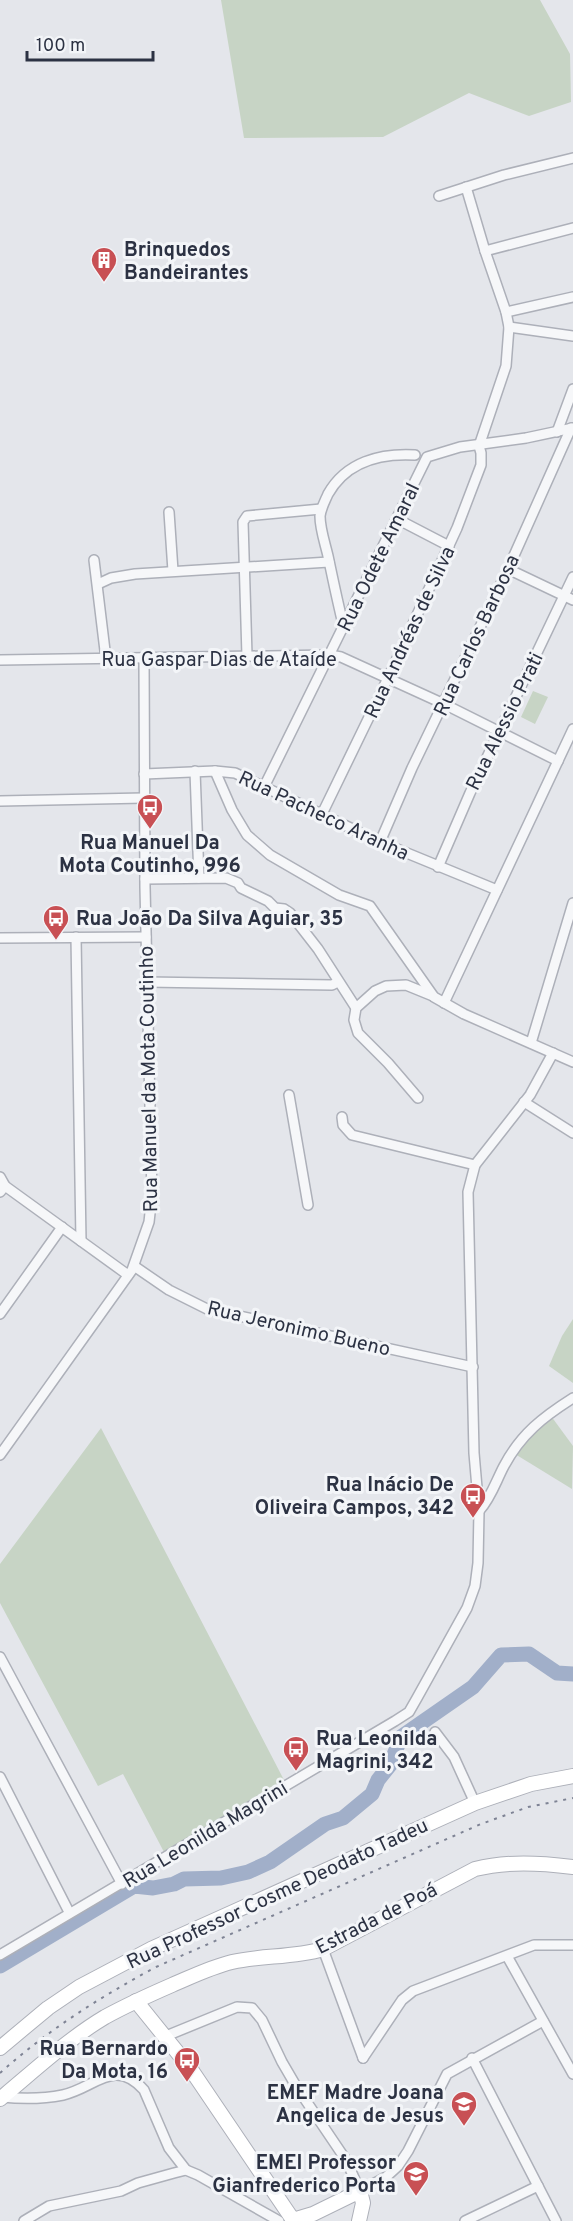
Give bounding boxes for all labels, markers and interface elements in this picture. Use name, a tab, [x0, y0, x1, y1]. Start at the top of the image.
scale bar	[27, 24, 153, 62]
text: 100 m	[36, 35, 85, 58]
place label: Brinquedos Bandeirantes	[124, 238, 249, 287]
building icon: Brinquedos Bandeirantes	[89, 245, 119, 283]
street label: Rua Odete Amaral	[333, 479, 427, 637]
street label: Rua Andréas de Silva	[359, 543, 462, 723]
street label: Rua Carlos Barbosa	[429, 551, 527, 721]
street label: Rua Gaspar Dias de Ataíde	[101, 648, 337, 674]
street label: Rua Alessio Prati	[461, 649, 550, 795]
street label: Rua Pacheco Aranha	[234, 766, 413, 868]
bus stop icon: Rua Manuel Da Mota Coutinho, 996	[135, 792, 165, 830]
place label: Rua Manuel Da Mota Coutinho, 996	[59, 831, 241, 880]
bus stop icon: Rua João Da Silva Aguiar, 35	[41, 903, 71, 941]
place label: Rua João Da Silva Aguiar, 35	[76, 907, 344, 933]
street label: Rua Manuel da Mota Coutinho	[135, 945, 165, 1213]
street label: Rua Jeronimo Bueno	[204, 1296, 393, 1364]
place label: Rua Inácio De Oliveira Campos, 342	[255, 1473, 454, 1522]
bus stop icon: Rua Inácio De Oliveira Campos, 342	[458, 1481, 488, 1519]
place label: Rua Leonilda Magrini, 342	[316, 1727, 437, 1776]
bus stop icon: Rua Leonilda Magrini, 342	[281, 1734, 311, 1772]
street label: Rua Leonilda Magrini	[119, 1776, 293, 1895]
street label: Rua Professor Cosme Deodato Tadeu	[123, 1813, 433, 1976]
street label: Estrada de Poá	[312, 1878, 442, 1962]
place label: Rua Bernardo Da Mota, 16	[40, 2037, 168, 2086]
bus stop icon: Rua Bernardo Da Mota, 16	[172, 2045, 202, 2083]
place label: EMEF Madre Joana Angelica de Jesus	[267, 2081, 444, 2130]
school or university icon: EMEF Madre Joana Angelica de Jesus	[449, 2089, 479, 2127]
place label: EMEI Professor Gianfrederico Porta	[212, 2151, 397, 2200]
school or university icon: EMEI Professor Gianfrederico Porta	[401, 2159, 431, 2197]

